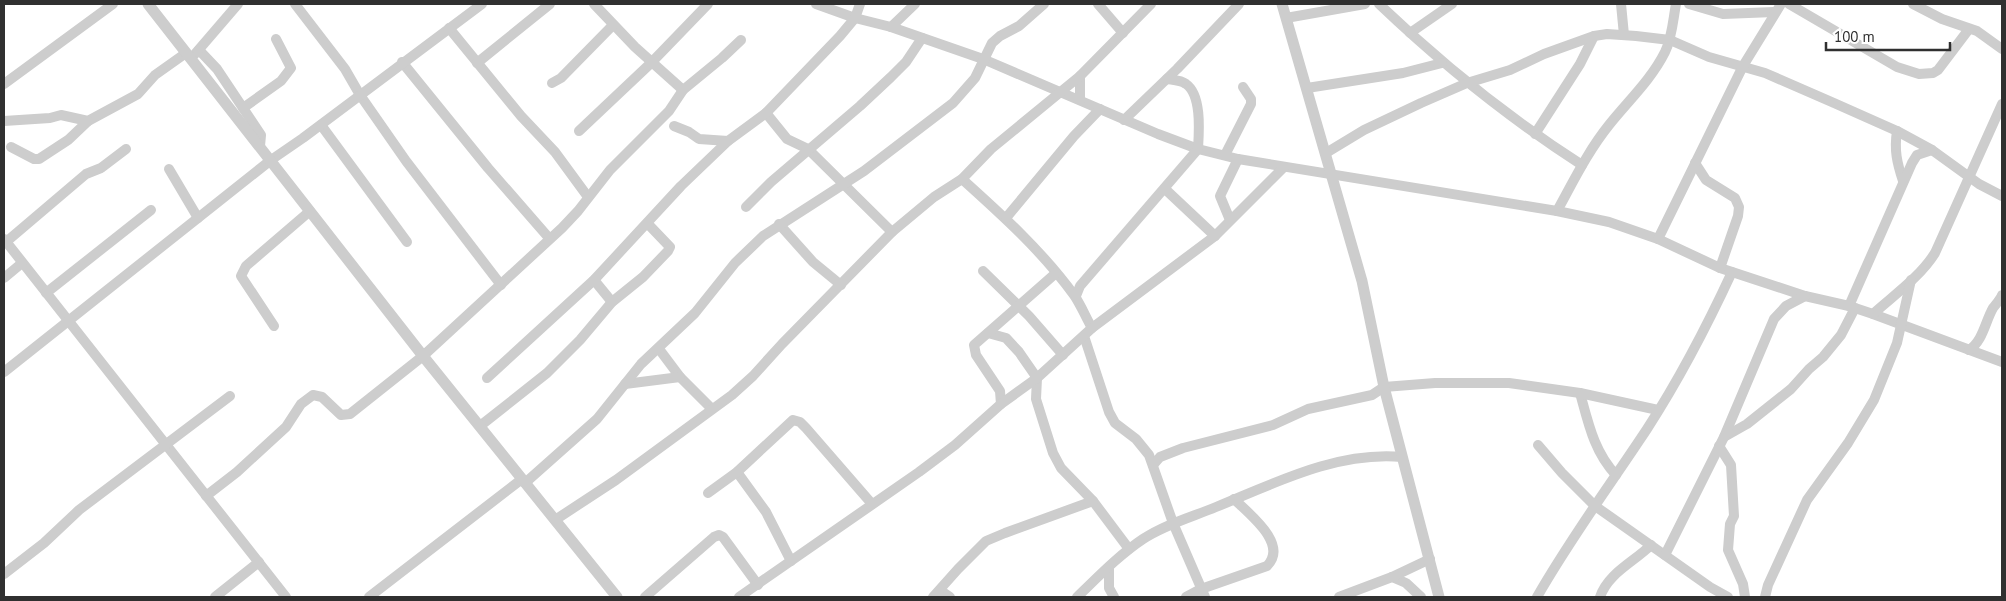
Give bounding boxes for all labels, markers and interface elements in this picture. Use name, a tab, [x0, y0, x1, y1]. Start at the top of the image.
scale bar	[1826, 20, 1950, 52]
text: 100 m	[1834, 27, 1875, 46]

